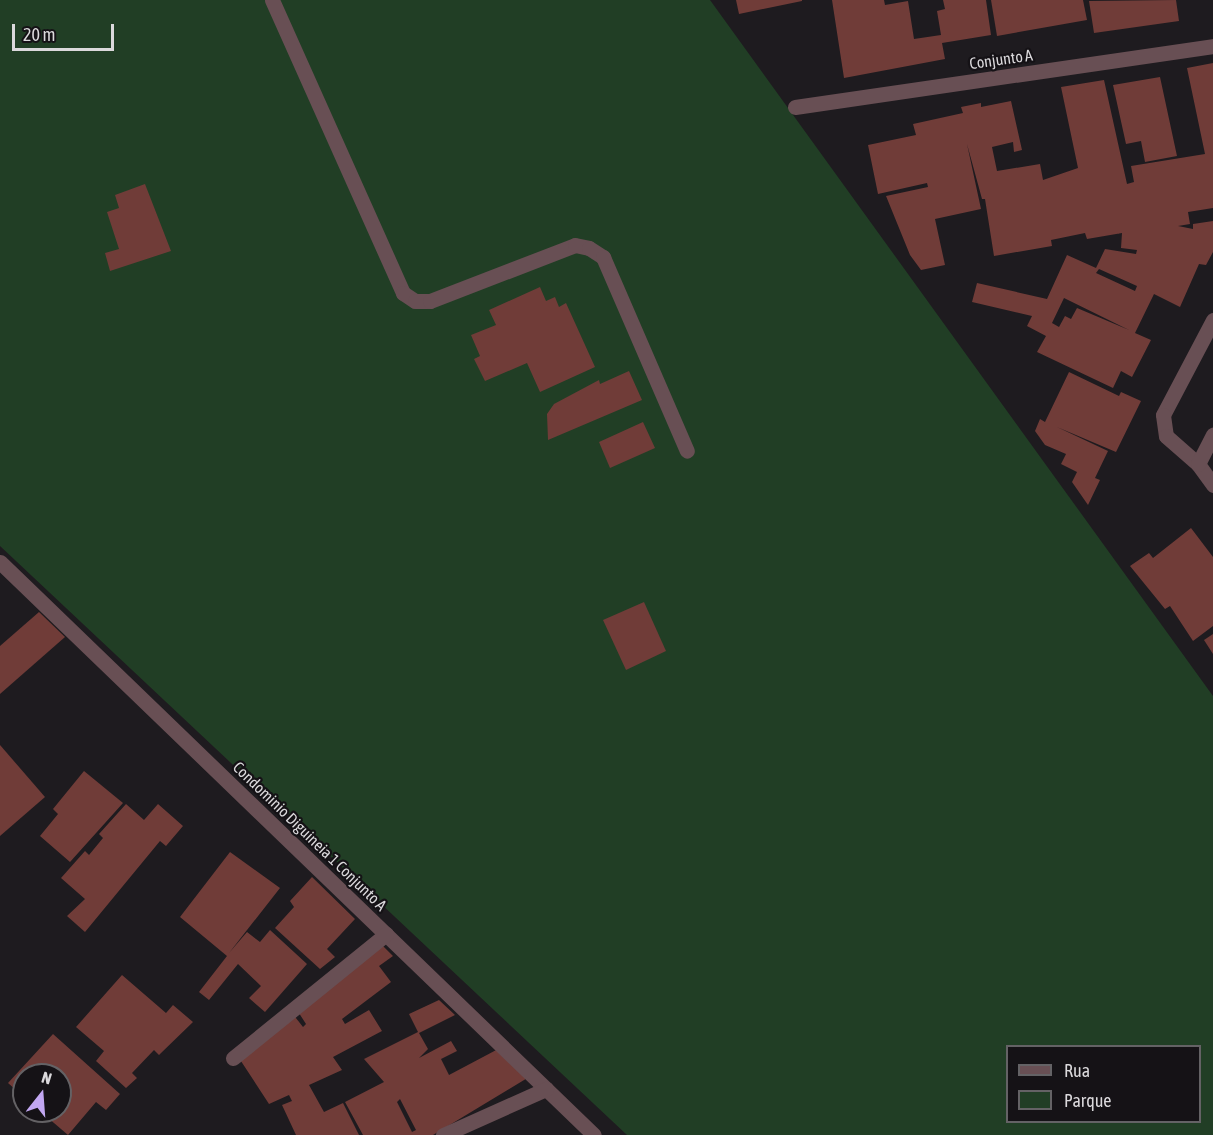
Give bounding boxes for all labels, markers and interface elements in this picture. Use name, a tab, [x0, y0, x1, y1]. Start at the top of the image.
scale bar	[15, 12, 117, 50]
text: 20 m	[23, 24, 55, 45]
street label: Conjunto A	[968, 45, 1034, 73]
street label: Condominio Diguineia 1 Conjunto A	[229, 757, 391, 915]
legend	[1006, 1045, 1201, 1123]
text: Rua	[1064, 1060, 1090, 1081]
north arrow	[12, 1063, 72, 1123]
text: N	[40, 1068, 54, 1088]
text: Parque	[1064, 1090, 1112, 1111]

